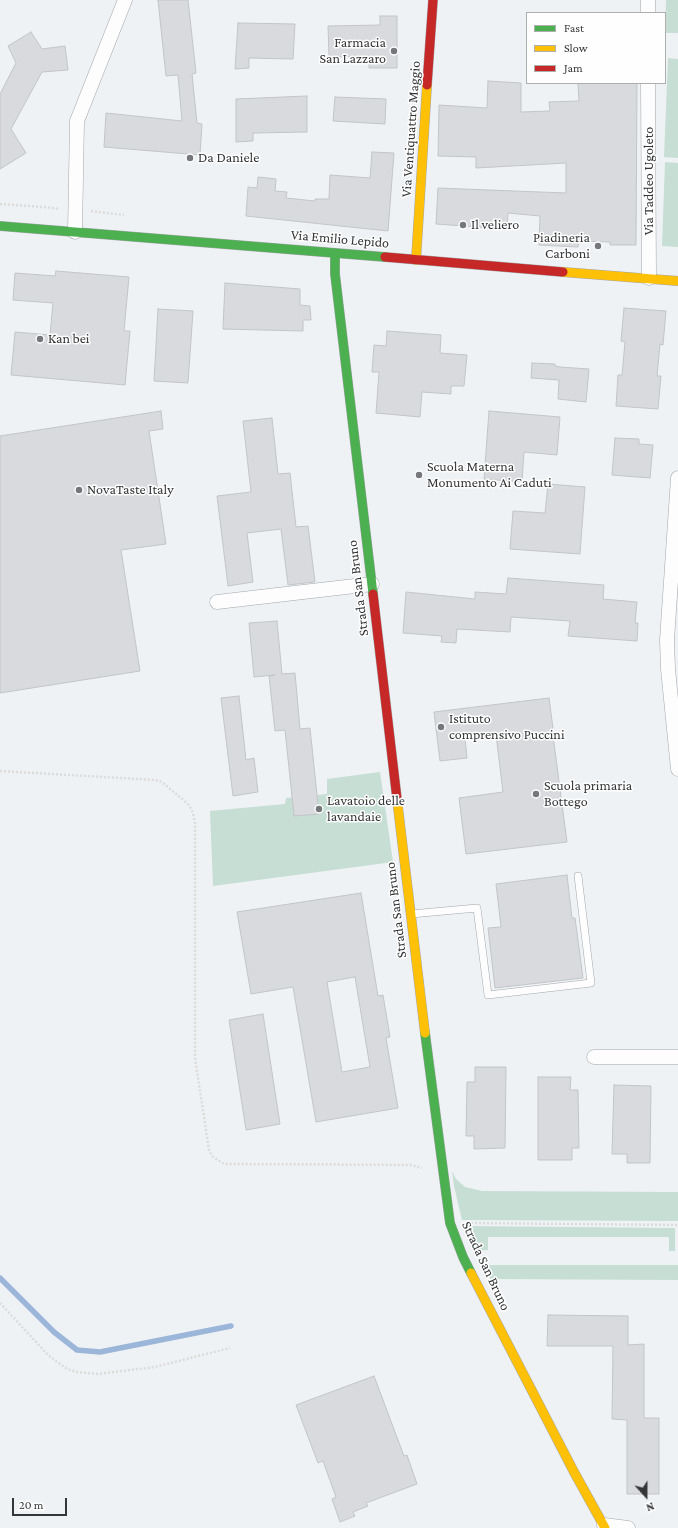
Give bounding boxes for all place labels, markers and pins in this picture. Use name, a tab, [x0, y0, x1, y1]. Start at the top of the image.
place label: Farmacia San Lazzaro	[319, 35, 386, 68]
marker: Farmacia San Lazzaro	[389, 46, 399, 56]
place label: Da Daniele	[198, 150, 259, 166]
marker: Da Daniele	[185, 153, 195, 163]
place label: Il veliero	[471, 217, 519, 233]
marker: Il veliero	[458, 220, 468, 230]
place label: Piadineria Carboni	[533, 230, 590, 262]
marker: Piadineria Carboni	[593, 241, 603, 251]
place label: Kan bei	[48, 331, 90, 347]
marker: Kan bei	[35, 334, 45, 344]
place label: Scuola Materna Monumento Ai Caduti	[427, 459, 552, 492]
marker: Scuola Materna Monumento Ai Caduti	[414, 470, 424, 480]
place label: NovaTaste Italy	[87, 482, 174, 498]
marker: NovaTaste Italy	[74, 485, 84, 495]
place label: Istituto comprensivo Puccini	[449, 711, 565, 744]
marker: Istituto comprensivo Puccini	[436, 722, 446, 732]
place label: Scuola primaria Bottego	[544, 778, 632, 810]
marker: Scuola primaria Bottego	[531, 789, 541, 799]
place label: Lavatoio delle lavandaie	[327, 793, 405, 826]
marker: Lavatoio delle lavandaie	[314, 804, 324, 814]

